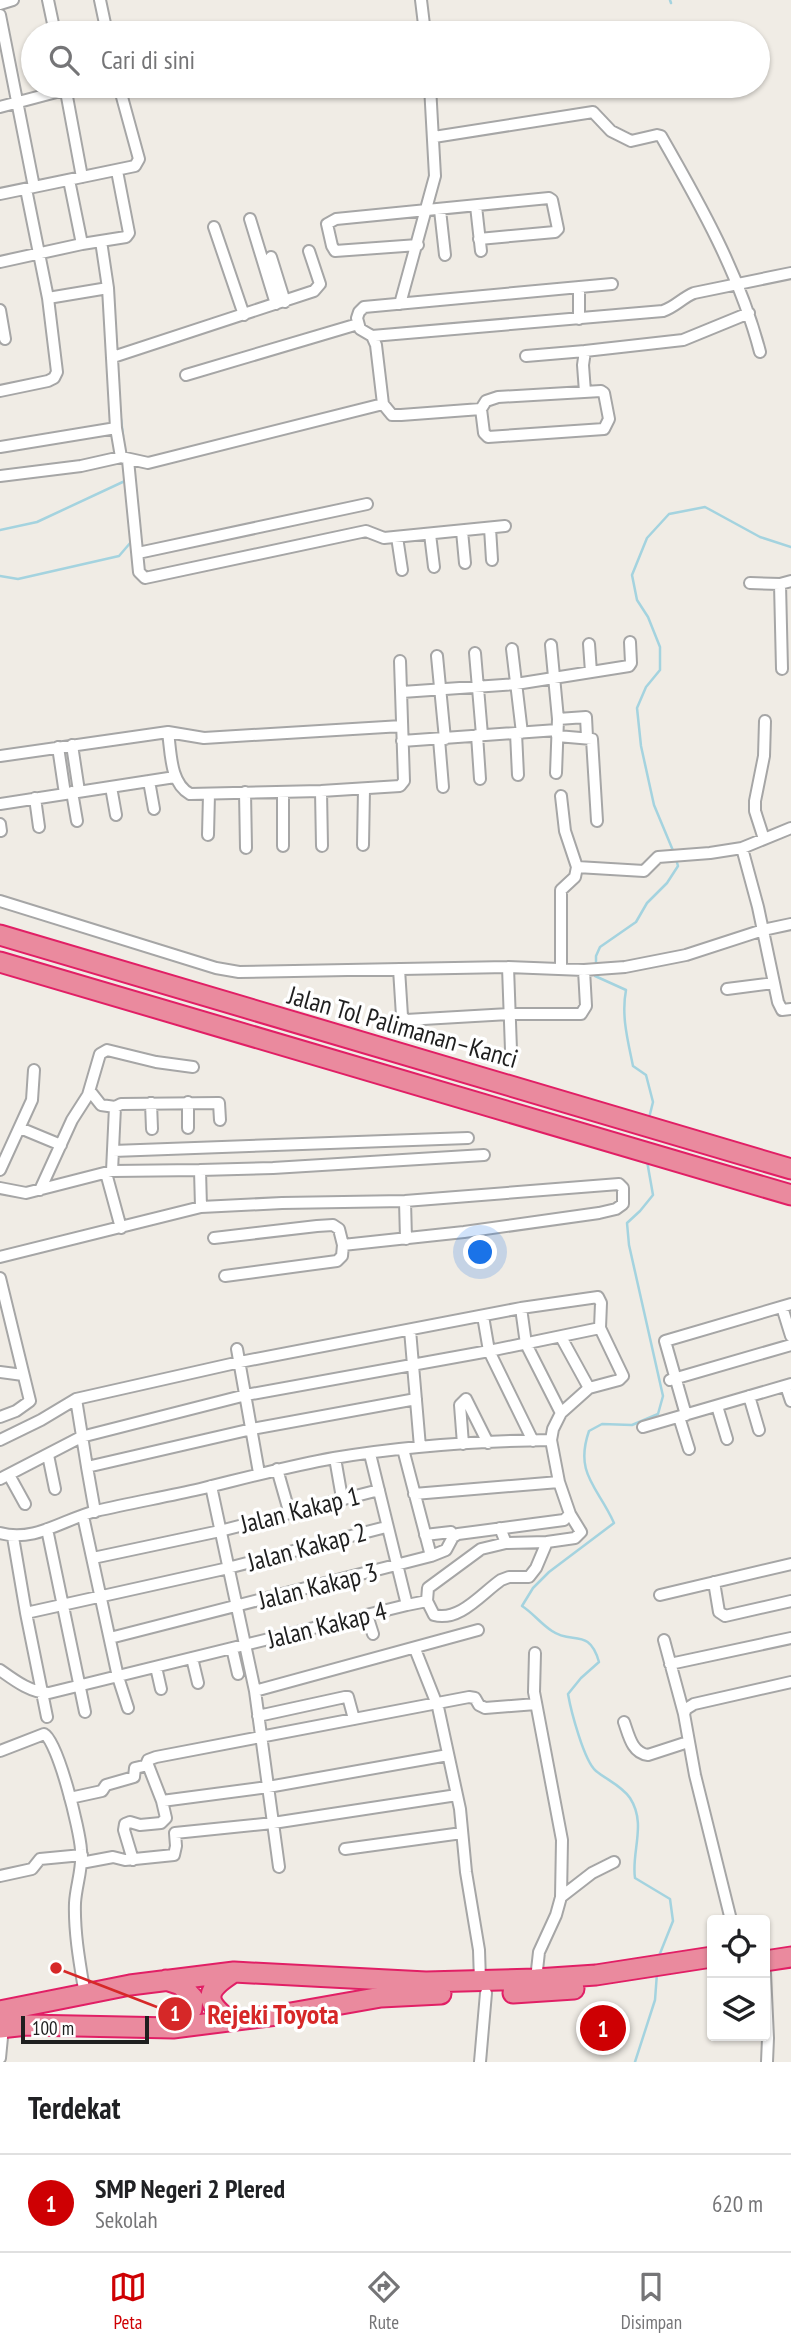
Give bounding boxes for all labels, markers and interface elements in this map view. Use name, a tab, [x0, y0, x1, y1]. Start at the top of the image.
search box	[21, 21, 770, 98]
icon: search	[45, 41, 83, 79]
text: Cari di sini	[101, 43, 195, 76]
street label: Jalan Tol Palimanan–Kanci	[283, 978, 522, 1075]
your location	[463, 1235, 497, 1269]
street label: Jalan Kakap 1	[236, 1479, 363, 1540]
street label: Jalan Kakap 2	[243, 1515, 370, 1578]
street label: Jalan Kakap 3	[254, 1555, 381, 1616]
street label: Jalan Kakap 4	[263, 1594, 390, 1655]
map controls	[707, 1915, 770, 2041]
button: locate	[707, 1915, 770, 1978]
button: layers	[707, 1978, 770, 2041]
callout: Rejeki Toyota	[157, 1989, 353, 2038]
text: Rejeki Toyota	[207, 1995, 339, 2032]
text: 1	[170, 2000, 180, 2027]
pin: 1	[580, 2002, 626, 2054]
scale bar	[21, 2013, 149, 2045]
text: 100 m	[32, 2016, 74, 2040]
text: Terdekat	[28, 2088, 120, 2127]
text: SMP Negeri 2 Plered	[95, 2172, 285, 2205]
text: 1	[46, 2189, 57, 2218]
text: 620 m	[712, 2189, 763, 2218]
text: Sekolah	[95, 2205, 158, 2234]
tab: Peta	[109, 2268, 147, 2334]
tab: Rute	[365, 2268, 403, 2334]
tab: Disimpan	[621, 2268, 682, 2334]

